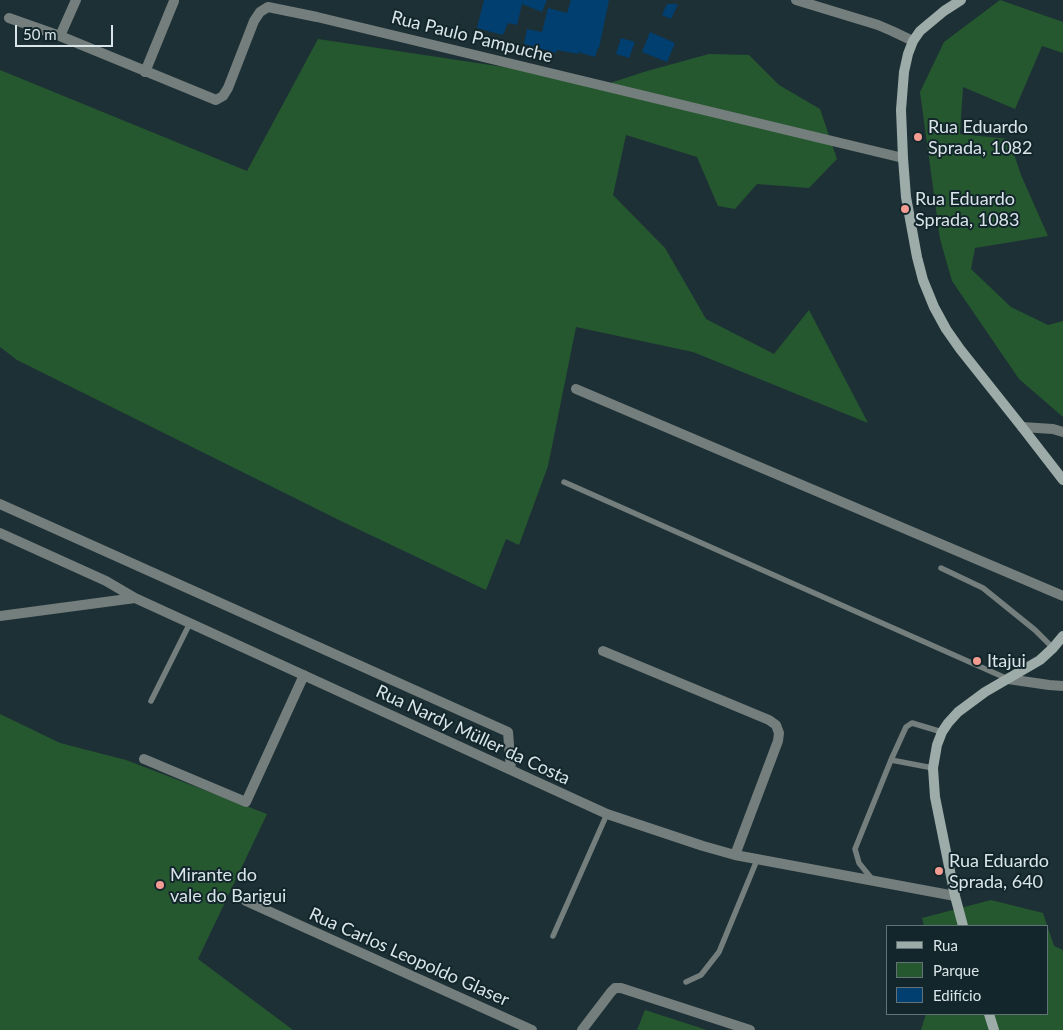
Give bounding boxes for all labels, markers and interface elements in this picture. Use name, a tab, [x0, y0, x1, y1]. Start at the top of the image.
street label: Rua Paulo Pampuche	[389, 6, 555, 68]
scale bar	[18, 15, 115, 47]
text: 50 m	[23, 25, 57, 43]
place label: Rua Eduardo Sprada, 1082	[928, 116, 1032, 158]
marker: Rua Eduardo Sprada, 1082	[912, 131, 924, 143]
place label: Rua Eduardo Sprada, 1083	[915, 188, 1019, 230]
marker: Rua Eduardo Sprada, 1083	[899, 203, 911, 215]
place label: Itajui	[987, 650, 1026, 672]
marker: Itajui	[971, 655, 983, 667]
street label: Rua Nardy Müller da Costa	[372, 680, 574, 790]
place label: Rua Eduardo Sprada, 640	[949, 850, 1049, 892]
place label: Mirante do vale do Barigui	[170, 864, 286, 906]
marker: Rua Eduardo Sprada, 640	[933, 865, 945, 877]
marker: Mirante do vale do Barigui	[154, 879, 166, 891]
street label: Rua Carlos Leopoldo Glaser	[306, 903, 512, 1011]
legend	[886, 925, 1048, 1015]
text: Rua	[933, 936, 958, 954]
text: Parque	[933, 961, 979, 979]
text: Edifício	[933, 986, 981, 1004]

